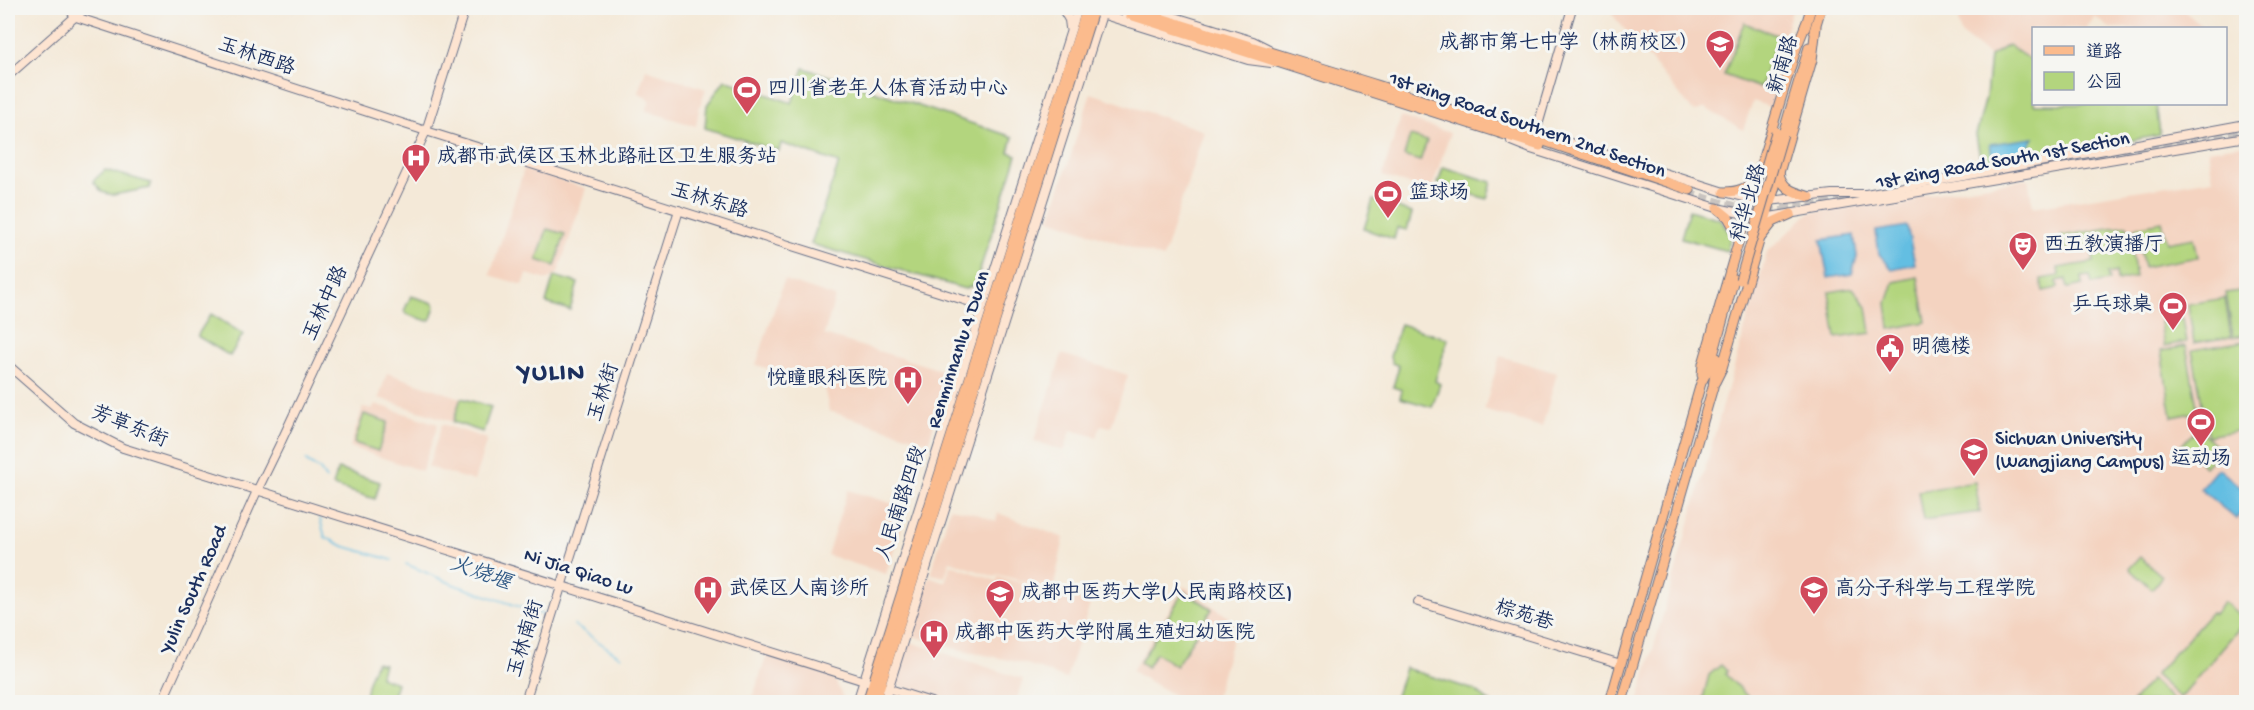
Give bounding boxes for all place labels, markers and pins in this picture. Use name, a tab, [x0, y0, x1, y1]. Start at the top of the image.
school or university icon: 成都市第七中学（林荫校区）	[1704, 28, 1736, 70]
place label: 成都市第七中学（林荫校区）	[1439, 31, 1699, 56]
sports icon: 四川省老年人体育活动中心	[731, 74, 763, 116]
place label: 四川省老年人体育活动中心	[768, 77, 1008, 102]
hospital icon: 成都市武侯区玉林北路社区卫生服务站	[400, 142, 432, 184]
place label: 成都市武侯区玉林北路社区卫生服务站	[437, 145, 777, 170]
sports icon: 篮球场	[1372, 178, 1404, 220]
place label: 篮球场	[1409, 181, 1469, 206]
theatre icon: 西五教演播厅	[2007, 230, 2039, 272]
place label: 西五教演播厅	[2044, 233, 2164, 258]
sports icon: 乒乓球桌	[2157, 290, 2189, 332]
place label: 乒乓球桌	[2072, 293, 2152, 318]
public building icon: 明德楼	[1874, 332, 1906, 374]
place label: 明德楼	[1911, 335, 1971, 360]
hospital icon: 悦瞳眼科医院	[892, 364, 924, 406]
place label: 悦瞳眼科医院	[767, 367, 887, 392]
sports icon: 运动场	[2185, 406, 2217, 448]
place label: Sichuan University (Wangjiang Campus)	[1995, 429, 2165, 475]
school or university icon: Sichuan University (Wangjiang Campus)	[1958, 436, 1990, 478]
place label: 运动场	[2171, 447, 2231, 472]
hospital icon: 武侯区人南诊所	[692, 574, 724, 616]
school or university icon: 高分子科学与工程学院	[1798, 574, 1830, 616]
place label: 武侯区人南诊所	[729, 577, 869, 602]
place label: 高分子科学与工程学院	[1835, 577, 2035, 602]
school or university icon: 成都中医药大学(人民南路校区)	[984, 578, 1016, 620]
place label: 成都中医药大学(人民南路校区)	[1021, 581, 1292, 606]
hospital icon: 成都中医药大学附属生殖妇幼医院	[918, 618, 950, 660]
place label: 成都中医药大学附属生殖妇幼医院	[955, 621, 1255, 646]

